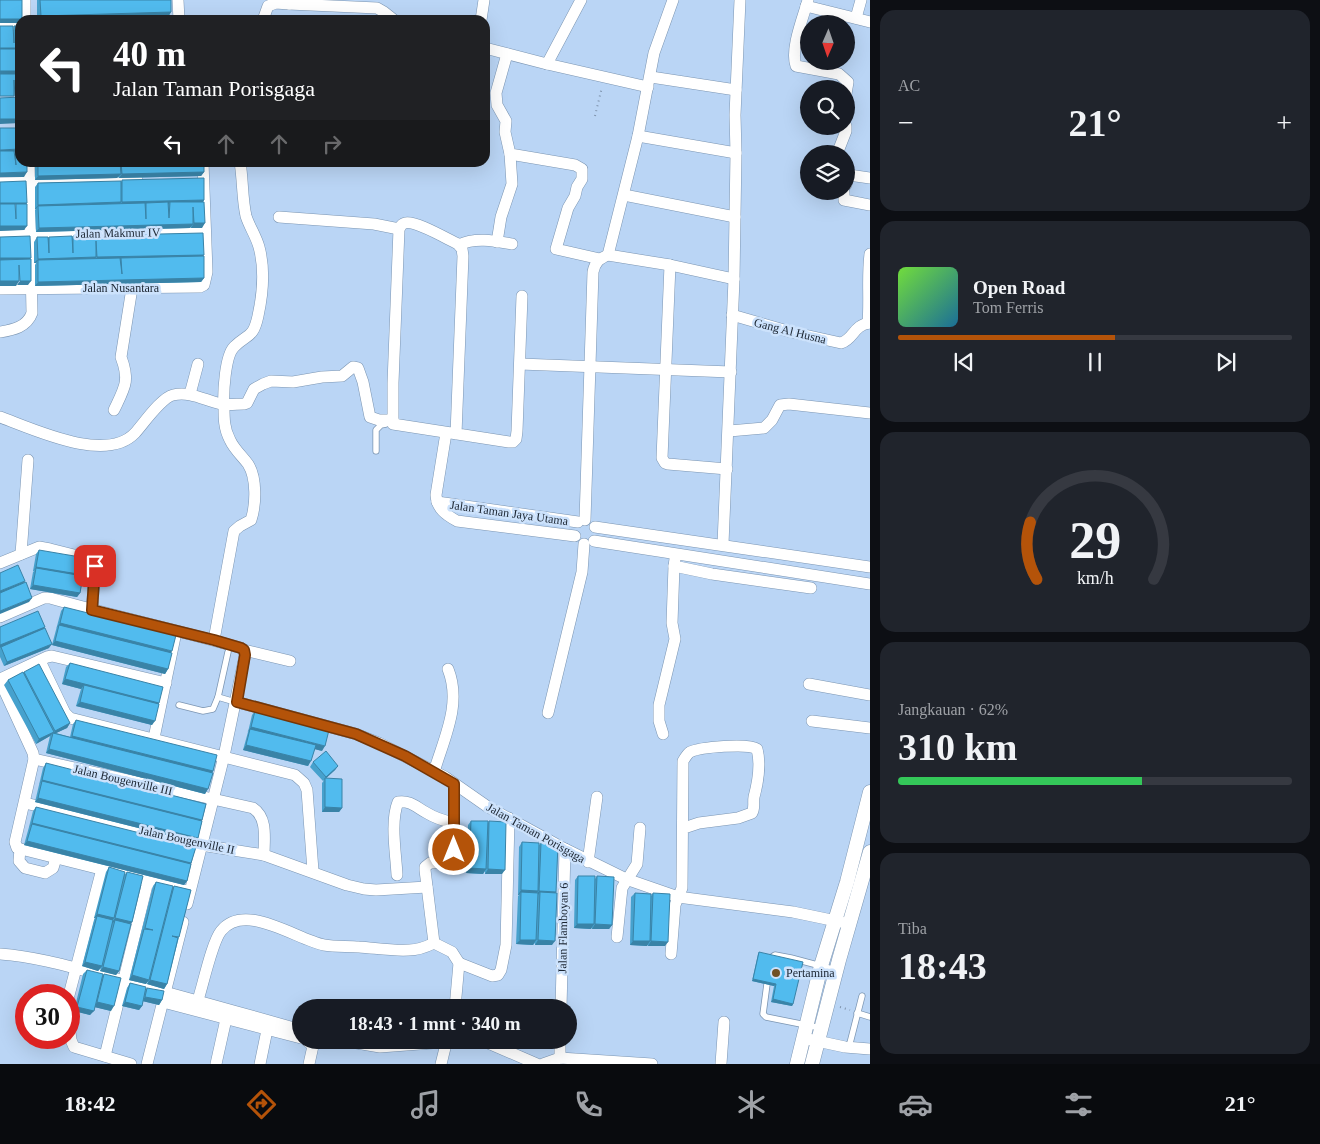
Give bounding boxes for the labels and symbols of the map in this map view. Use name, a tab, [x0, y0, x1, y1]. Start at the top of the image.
north arrow	[800, 15, 855, 70]
street label: Jalan Makmur IV	[76, 225, 161, 241]
street label: Jalan Nusantara	[83, 281, 160, 295]
street label: Gang Al Husna	[752, 315, 828, 347]
street label: Jalan Taman Jaya Utama	[449, 498, 570, 528]
pin	[74, 545, 116, 587]
street label: Jalan Bougenville III	[72, 762, 174, 798]
street label: Jalan Taman Porisgaga	[484, 800, 588, 866]
street label: Jalan Bougenville II	[138, 823, 236, 857]
position arrow	[427, 823, 479, 875]
street label: Jalan Flamboyan 6	[555, 883, 571, 973]
place label: Pertamina	[786, 966, 835, 980]
marker: Pertamina	[770, 967, 782, 979]
speed limit sign: 30	[15, 984, 80, 1049]

